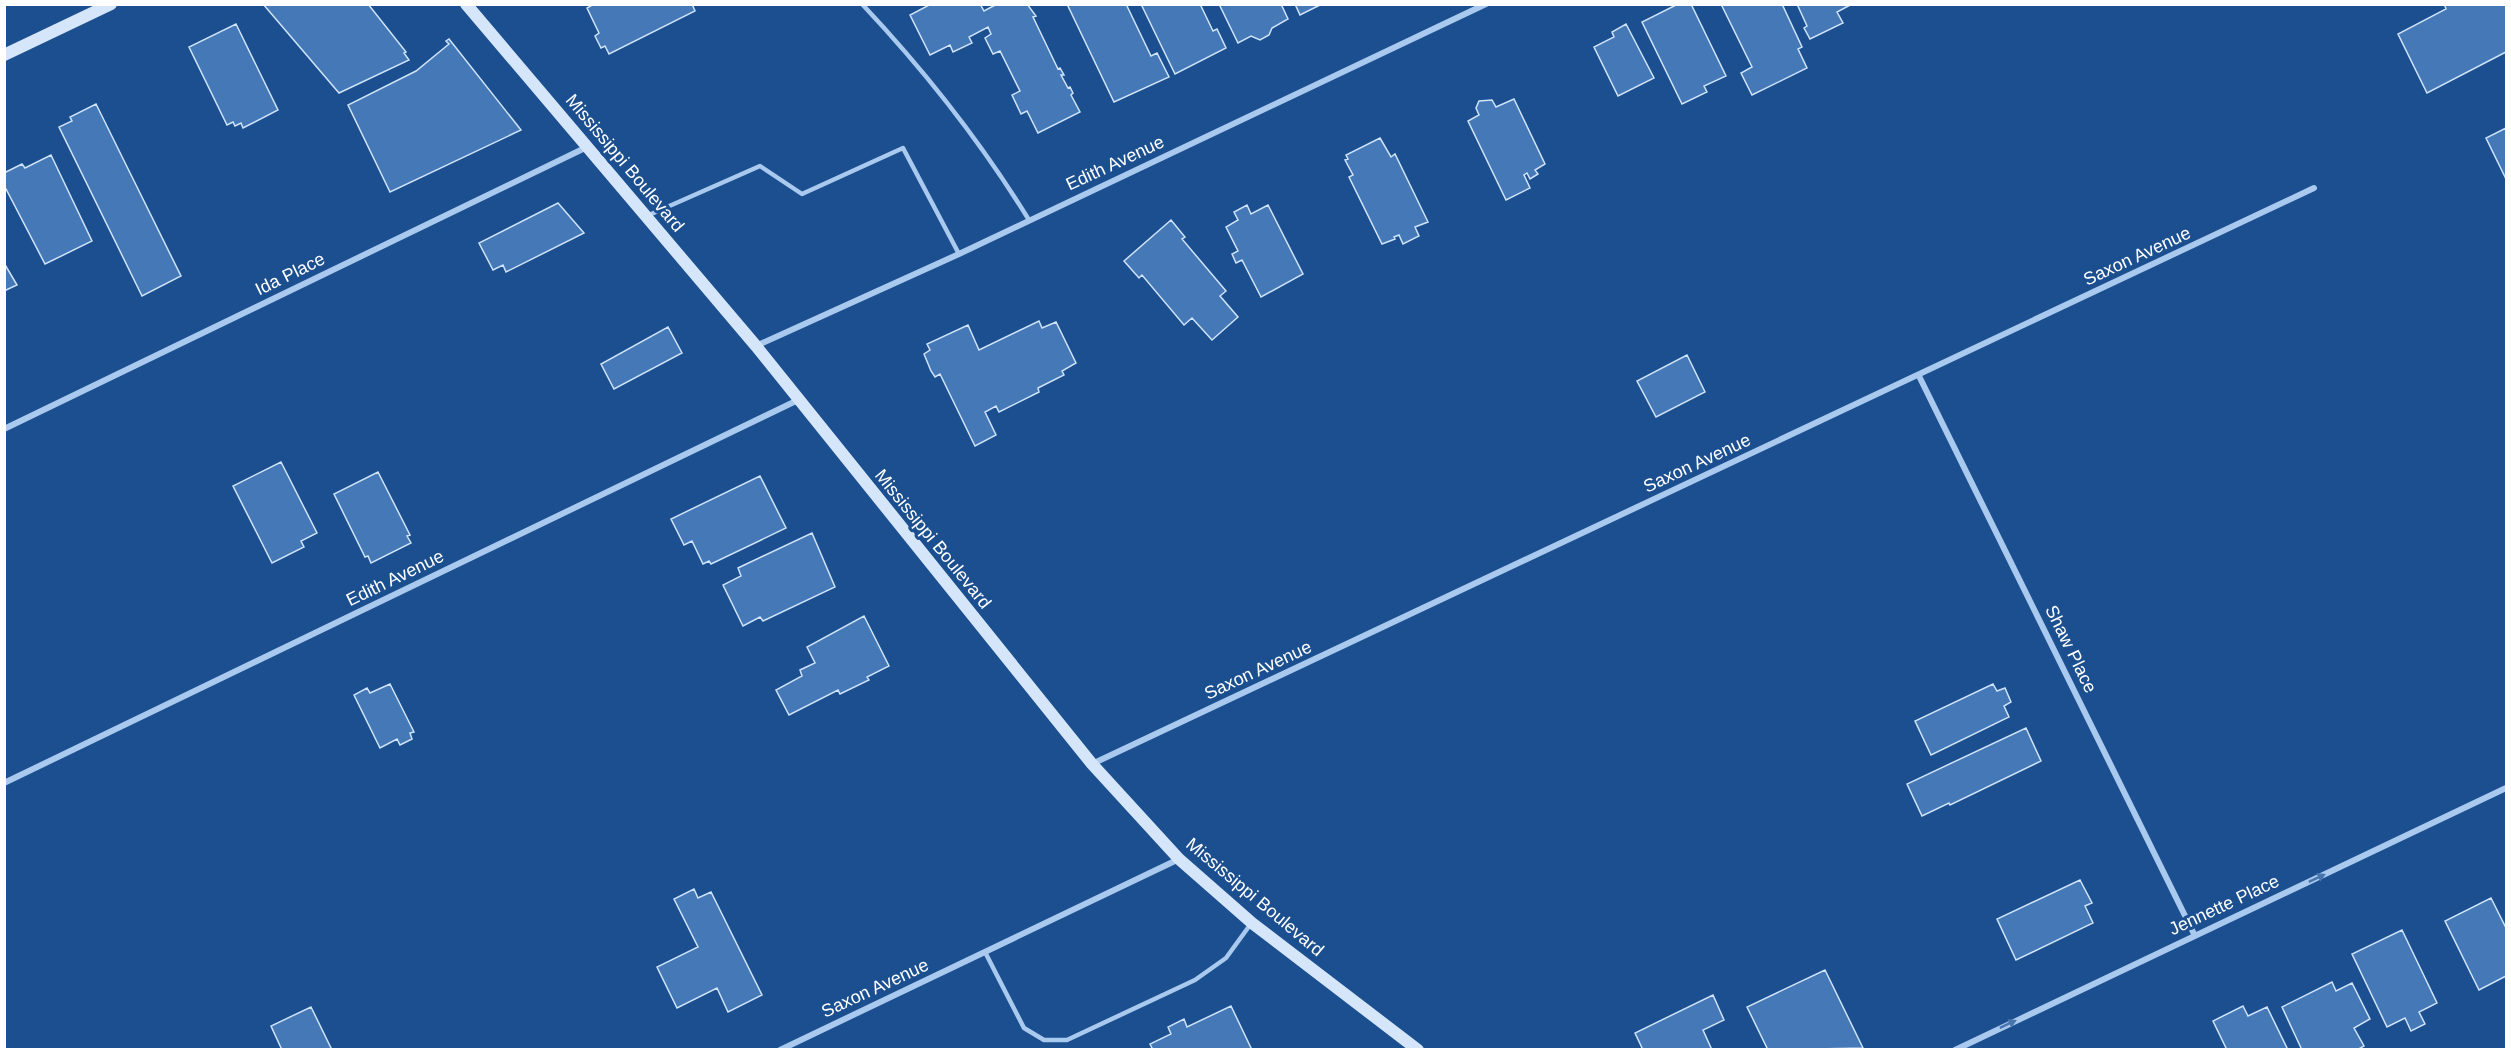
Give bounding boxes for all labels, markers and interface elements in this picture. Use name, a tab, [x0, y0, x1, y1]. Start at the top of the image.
street label: Mississippi Boulevard	[562, 90, 688, 236]
street label: Edith Avenue	[1063, 132, 1167, 194]
street label: Saxon Avenue	[2080, 222, 2194, 290]
street label: Ida Place	[252, 249, 328, 299]
street label: Saxon Avenue	[1640, 429, 1754, 497]
street label: Mississippi Boulevard	[871, 465, 995, 613]
street label: Edith Avenue	[343, 546, 447, 610]
street label: Shaw Place	[2041, 602, 2101, 696]
street label: Saxon Avenue	[1201, 636, 1315, 704]
street label: Mississippi Boulevard	[1182, 834, 1328, 960]
street label: Jennette Place	[2166, 871, 2282, 939]
one-way arrow	[2309, 873, 2327, 883]
street label: Saxon Avenue	[818, 954, 932, 1022]
one-way arrow	[1999, 1020, 2017, 1030]

